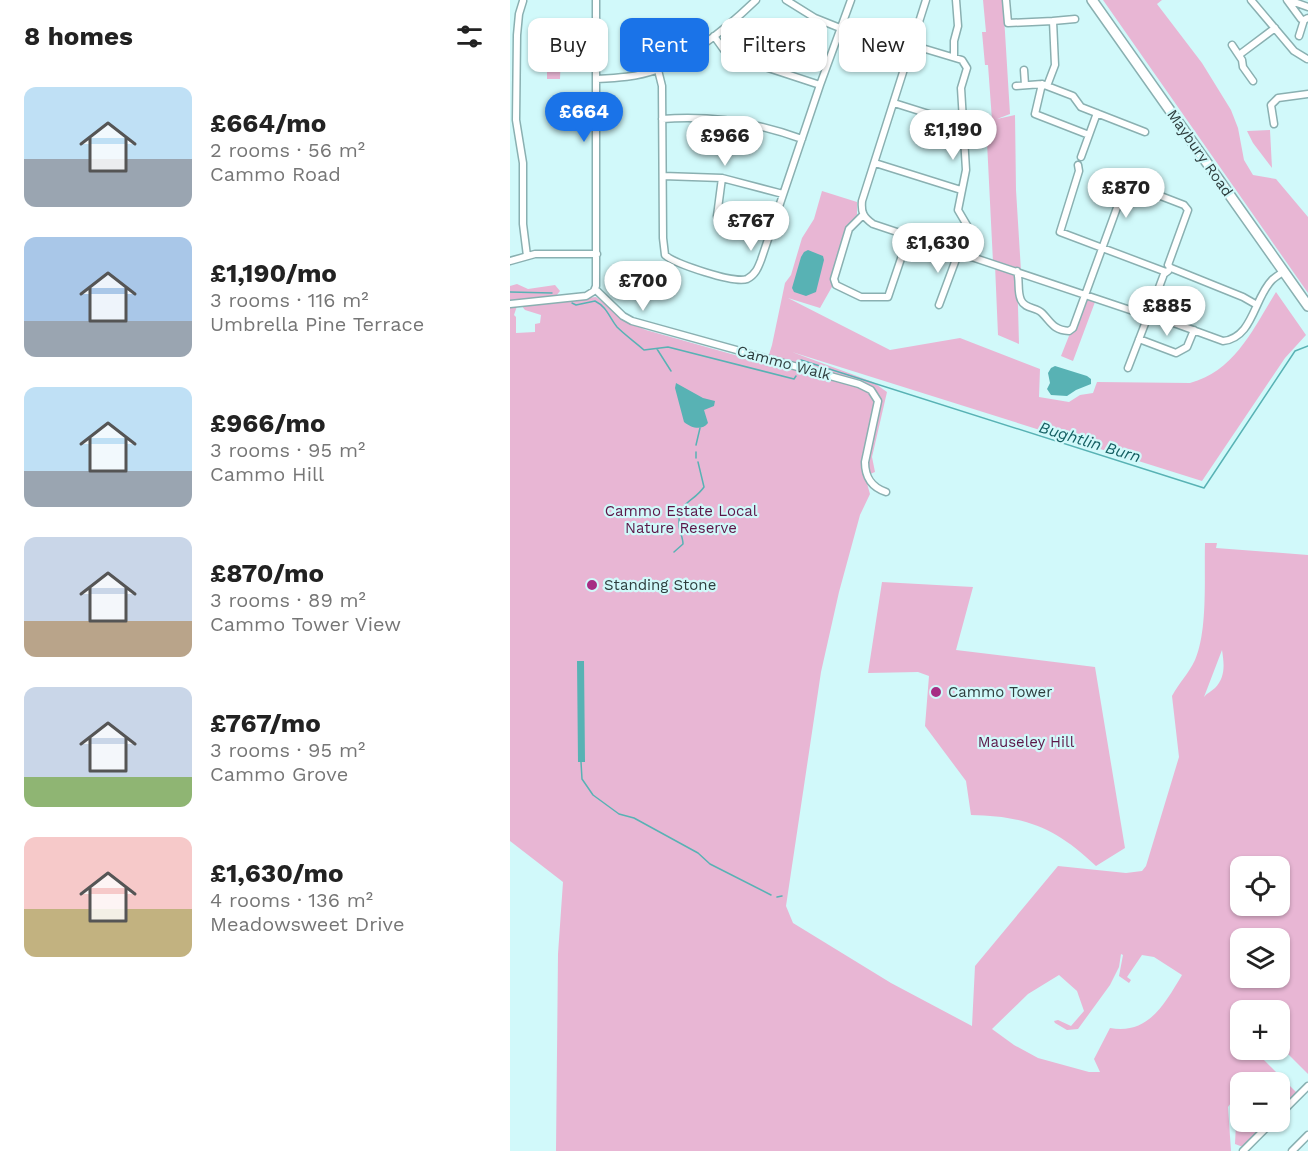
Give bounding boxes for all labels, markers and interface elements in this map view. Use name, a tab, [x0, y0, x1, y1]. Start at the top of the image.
chip: Buy	[528, 18, 608, 72]
chip: Rent	[620, 18, 709, 72]
chip: Filters	[721, 18, 827, 72]
chip: New	[839, 18, 926, 72]
icon: filters	[453, 20, 486, 53]
text: 8 homes	[24, 21, 133, 51]
pin: £664	[548, 92, 620, 143]
text: £664	[559, 99, 609, 123]
street label: Maybury Road	[1163, 106, 1237, 200]
text: £664/mo	[210, 108, 326, 138]
pin: £1,190	[904, 110, 1002, 161]
icon: home	[72, 111, 144, 183]
pin: £966	[689, 116, 761, 167]
text: £1,190	[924, 117, 982, 141]
text: £966	[700, 123, 750, 147]
text: 2 rooms · 56 m²	[210, 138, 365, 162]
text: Cammo Road	[210, 162, 341, 186]
pin: £870	[1090, 168, 1162, 219]
text: £870	[1102, 175, 1150, 199]
pin: £767	[715, 201, 787, 252]
text: £767	[727, 208, 775, 232]
pin: £1,630	[889, 223, 987, 274]
text: £1,630	[906, 230, 970, 254]
text: £1,190/mo	[210, 258, 337, 288]
icon: home	[72, 261, 144, 333]
pin: £700	[607, 261, 679, 312]
text: £700	[618, 268, 668, 292]
pin: £885	[1131, 286, 1203, 337]
text: 3 rooms · 116 m²	[210, 288, 369, 312]
text: £885	[1142, 293, 1192, 317]
text: Umbrella Pine Terrace	[210, 312, 424, 336]
street label: Cammo Walk	[735, 342, 833, 384]
text: £966/mo	[210, 408, 326, 438]
icon: home	[72, 411, 144, 483]
water label: Bughtlin Burn	[1037, 418, 1143, 466]
text: 3 rooms · 95 m²	[210, 438, 365, 462]
text: Cammo Hill	[210, 462, 324, 486]
park label: Cammo Estate Local Nature Reserve	[605, 502, 758, 537]
text: £870/mo	[210, 558, 324, 588]
icon: home	[72, 561, 144, 633]
place label: Standing Stone	[604, 576, 716, 594]
marker: Standing Stone	[585, 578, 599, 592]
text: 3 rooms · 89 m²	[210, 588, 366, 612]
text: Cammo Tower View	[210, 612, 401, 636]
place label: Cammo Tower	[948, 683, 1052, 701]
marker: Cammo Tower	[929, 685, 943, 699]
text: £767/mo	[210, 708, 321, 738]
icon: home	[72, 711, 144, 783]
park label: Mauseley Hill	[978, 733, 1075, 751]
text: 3 rooms · 95 m²	[210, 738, 365, 762]
text: Cammo Grove	[210, 762, 348, 786]
map controls	[1230, 856, 1290, 1132]
button: locate	[1230, 856, 1290, 916]
text: £1,630/mo	[210, 858, 344, 888]
icon: home	[72, 861, 144, 933]
text: 4 rooms · 136 m²	[210, 888, 373, 912]
text: Meadowsweet Drive	[210, 912, 405, 936]
button: layers	[1230, 928, 1290, 988]
button: +	[1230, 1000, 1290, 1060]
button: −	[1230, 1072, 1290, 1132]

